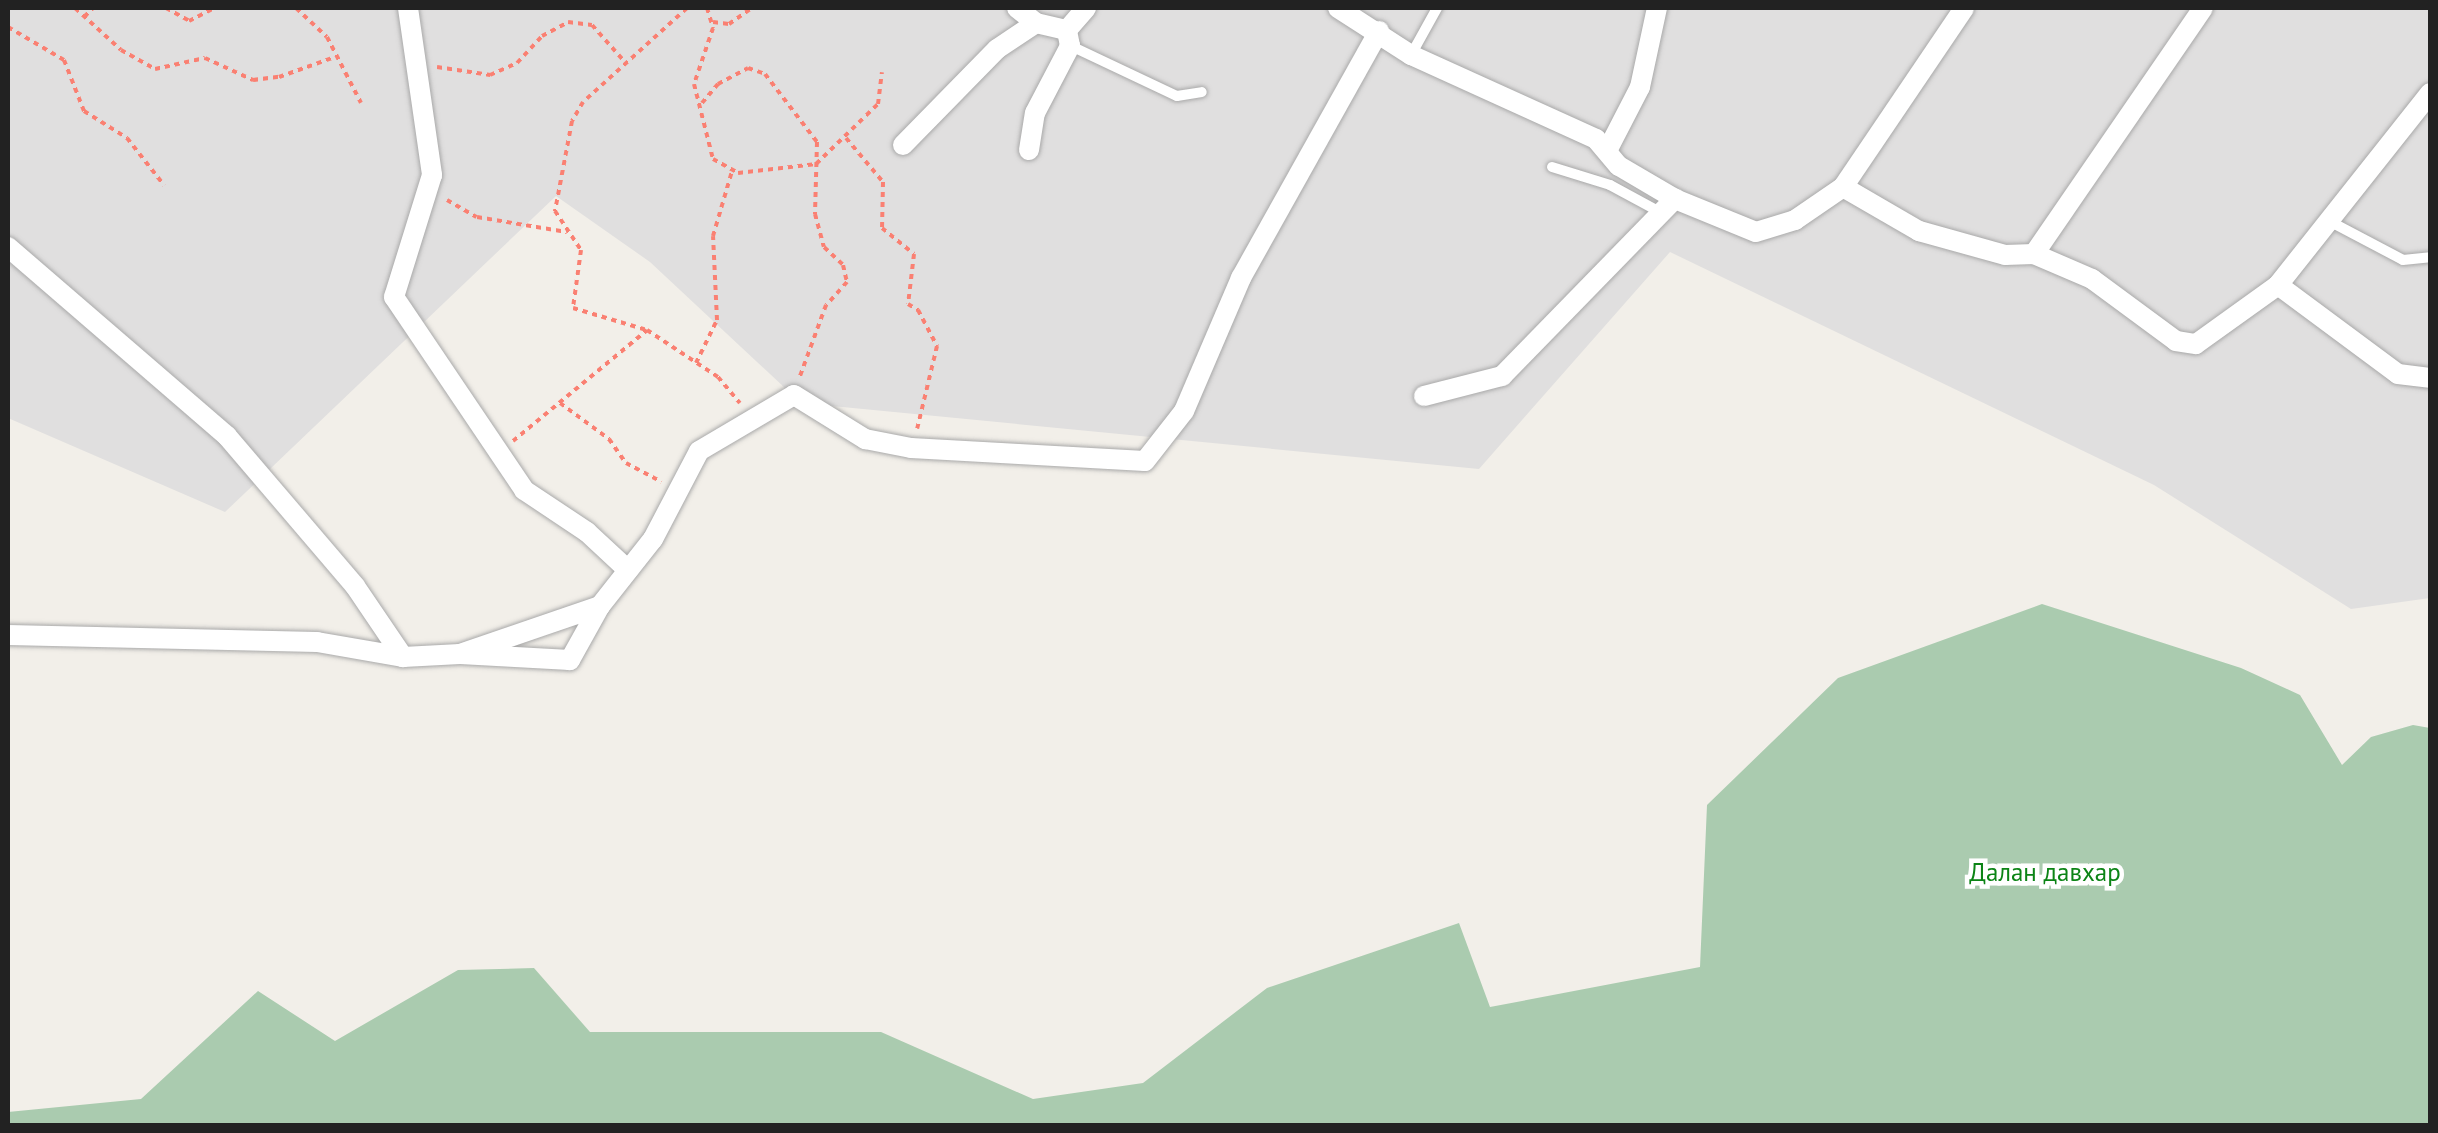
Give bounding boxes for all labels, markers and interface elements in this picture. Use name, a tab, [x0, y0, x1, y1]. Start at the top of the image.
park label: Далан давхар	[1969, 857, 2121, 887]

